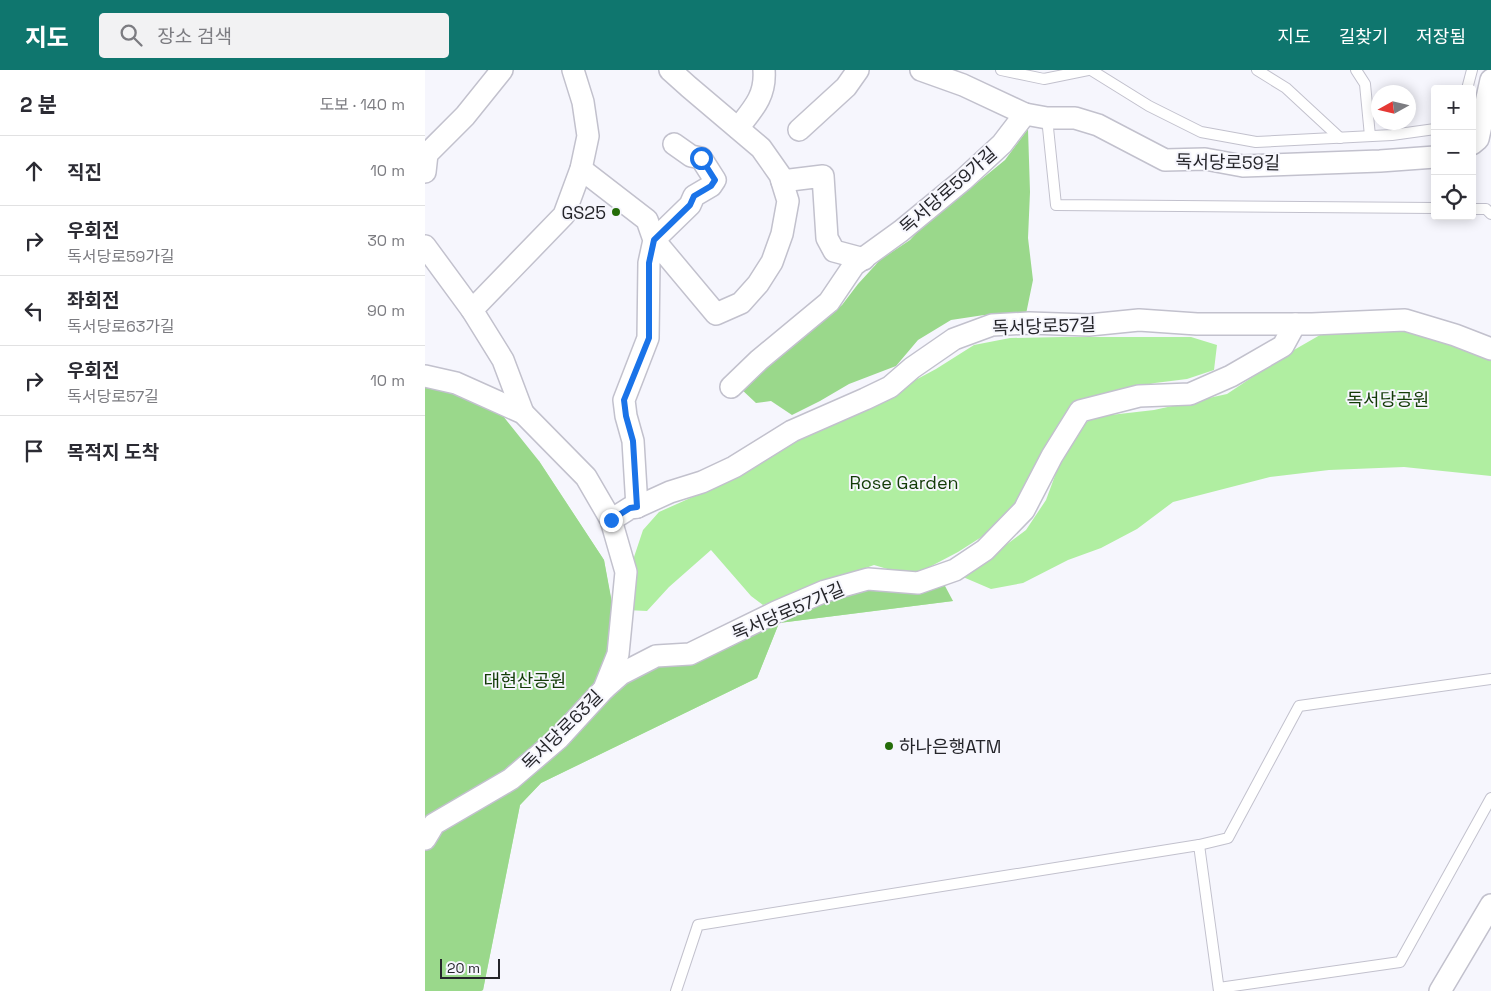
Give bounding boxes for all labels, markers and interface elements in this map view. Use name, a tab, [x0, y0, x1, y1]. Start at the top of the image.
search box	[99, 13, 449, 58]
icon: search	[117, 21, 145, 49]
text: 지도	[25, 22, 69, 53]
text: 장소 검색	[157, 24, 232, 49]
text: 지도	[1278, 25, 1311, 48]
text: 길찾기	[1339, 25, 1388, 48]
text: 저장됨	[1416, 25, 1466, 48]
north arrow	[1371, 85, 1416, 130]
map controls	[1431, 85, 1476, 220]
button: +	[1431, 85, 1476, 130]
text: 2 분	[20, 91, 57, 118]
text: 도보 · 140 m	[320, 94, 405, 115]
button: −	[1431, 130, 1476, 175]
street label: 독서당로59가길	[895, 142, 1001, 238]
route start	[690, 147, 713, 170]
street label: 독서당로59길	[1176, 150, 1280, 174]
icon: ahead	[20, 157, 48, 185]
text: 직진	[67, 160, 102, 185]
text: 10 m	[370, 160, 405, 181]
button: locate	[1431, 175, 1476, 220]
place label: GS25	[561, 201, 606, 224]
marker: GS25	[610, 206, 622, 218]
text: 우회전	[67, 218, 119, 243]
icon: right	[20, 227, 48, 255]
text: 30 m	[367, 230, 405, 251]
text: 독서당로59가길	[67, 246, 175, 267]
text: 좌회전	[67, 288, 119, 313]
icon: left	[20, 297, 48, 325]
text: 90 m	[367, 300, 405, 321]
street label: 독서당로57길	[992, 313, 1096, 339]
text: 독서당로63가길	[67, 316, 175, 337]
text: 우회전	[67, 358, 119, 383]
icon: right	[20, 367, 48, 395]
text: 10 m	[370, 370, 405, 391]
text: 독서당로57길	[67, 386, 159, 407]
park label: 독서당공원	[1347, 388, 1429, 411]
icon: arrive	[20, 437, 48, 465]
text: 목적지 도착	[67, 440, 159, 465]
park label: Rose Garden	[849, 471, 959, 494]
route end	[600, 509, 623, 532]
street label: 독서당로57가길	[728, 577, 848, 645]
park label: 대현산공원	[484, 669, 566, 692]
street label: 독서당로63길	[517, 685, 607, 775]
place label: 하나은행ATM	[899, 735, 1001, 758]
marker: 하나은행ATM	[883, 740, 895, 752]
scale bar	[440, 956, 500, 979]
text: 20 m	[447, 959, 480, 977]

